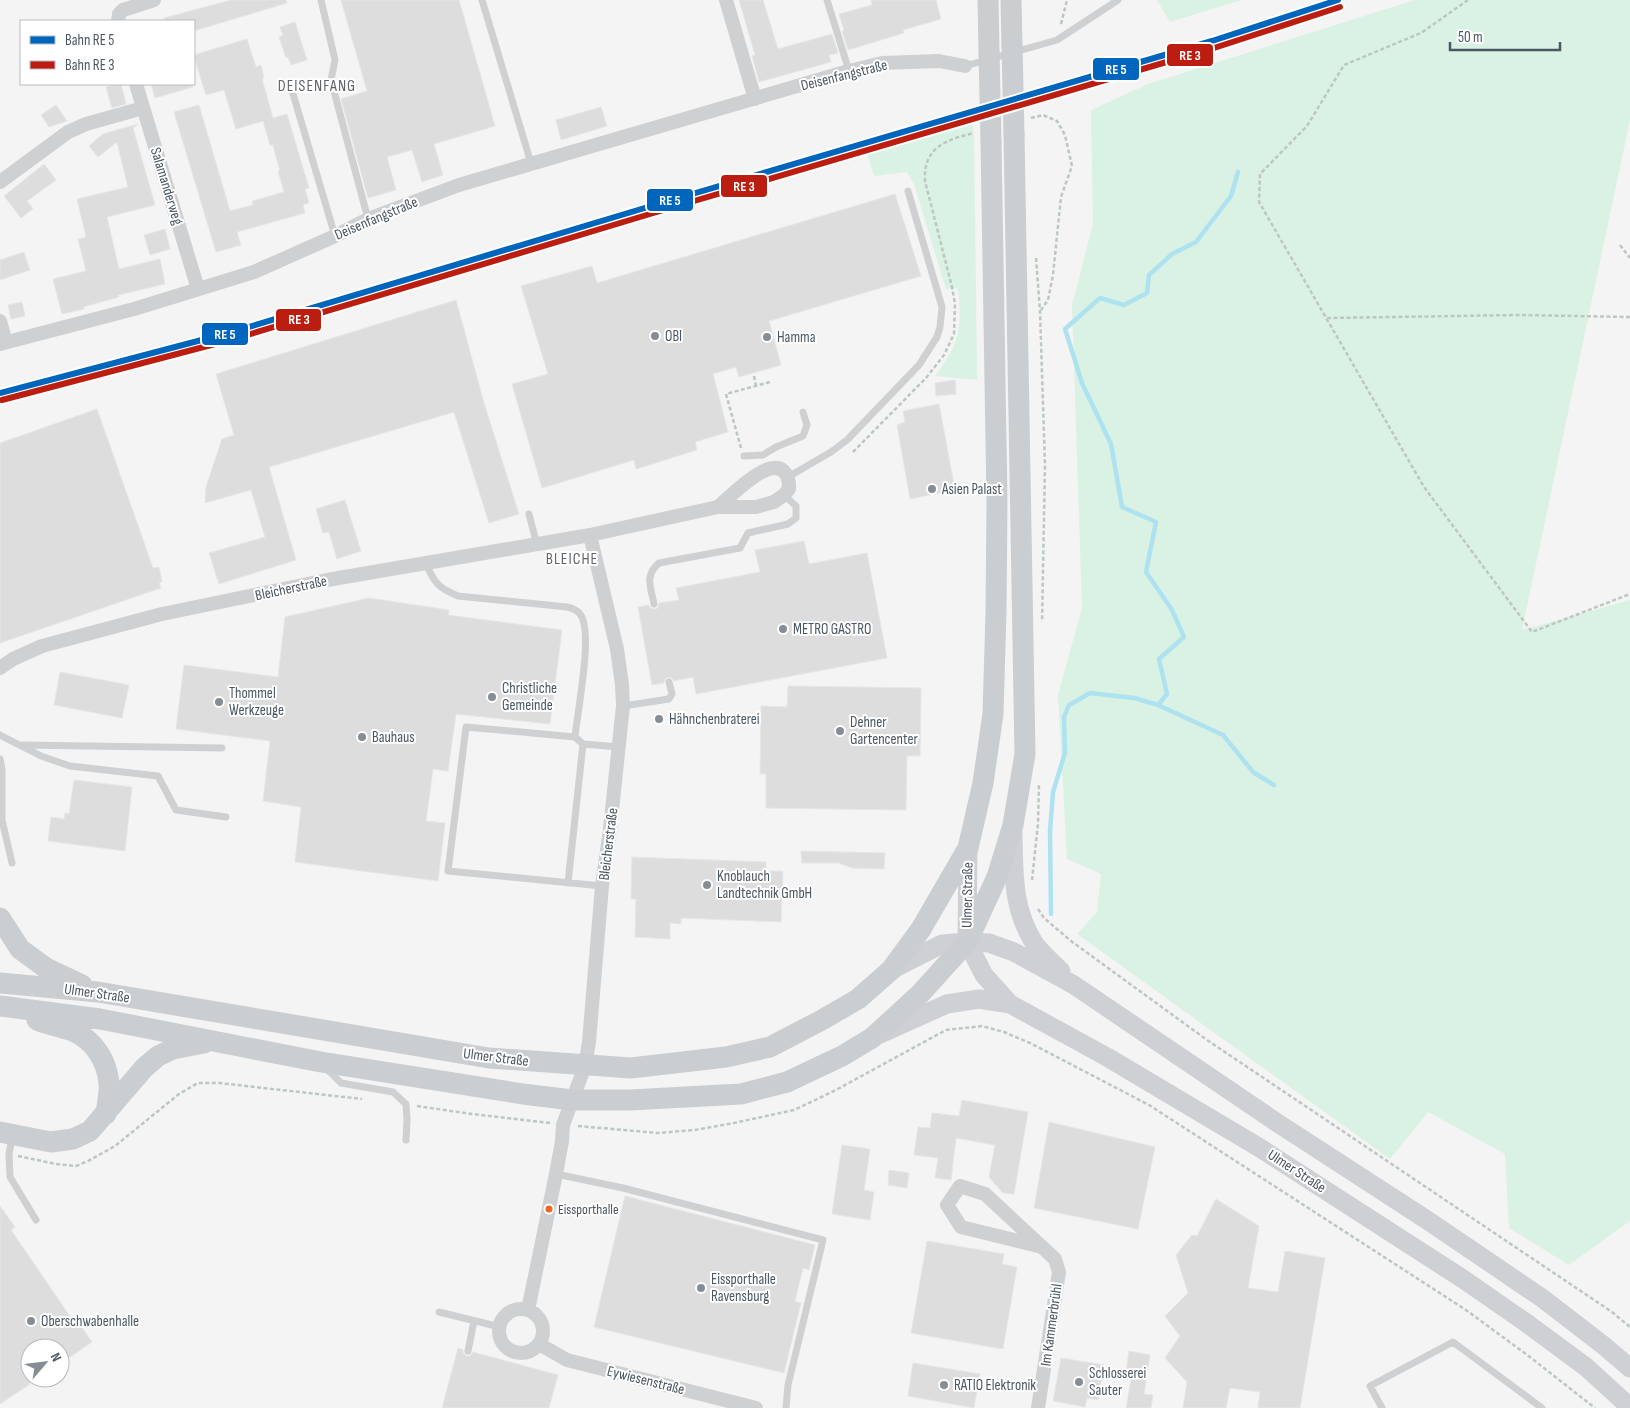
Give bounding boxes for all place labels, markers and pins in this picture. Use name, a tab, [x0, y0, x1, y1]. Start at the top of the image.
place label: OBI	[665, 327, 682, 346]
place label: Hamma	[777, 328, 816, 347]
marker: OBI	[649, 330, 661, 342]
marker: Hamma	[761, 331, 773, 343]
place label: Asien Palast	[941, 480, 1002, 499]
marker: Asien Palast	[926, 483, 938, 495]
place label: METRO GASTRO	[793, 620, 871, 639]
marker: METRO GASTRO	[777, 623, 789, 635]
place label: Christliche Gemeinde	[502, 679, 557, 715]
place label: Thommel Werkzeuge	[229, 684, 284, 720]
marker: Christliche Gemeinde	[486, 691, 498, 703]
marker: Thommel Werkzeuge	[213, 696, 225, 708]
place label: Hähnchenbraterei	[669, 710, 760, 729]
marker: Hähnchenbraterei	[653, 713, 665, 725]
place label: Dehner Gartencenter	[850, 713, 919, 749]
marker: Dehner Gartencenter	[834, 725, 846, 737]
place label: Bauhaus	[372, 728, 415, 747]
marker: Bauhaus	[356, 731, 368, 743]
place label: Knoblauch Landtechnik GmbH	[717, 867, 812, 903]
marker: Knoblauch Landtechnik GmbH	[701, 879, 713, 891]
place label: Eissporthalle	[558, 1201, 619, 1218]
marker: Eissporthalle	[544, 1204, 554, 1214]
place label: Eissporthalle Ravensburg	[711, 1270, 776, 1306]
marker: Eissporthalle Ravensburg	[695, 1282, 707, 1294]
place label: Oberschwabenhalle	[41, 1312, 139, 1331]
marker: Oberschwabenhalle	[25, 1315, 37, 1327]
place label: Schlosserei Sauter	[1089, 1364, 1147, 1400]
place label: RATIO Elektronik	[954, 1376, 1036, 1395]
marker: Schlosserei Sauter	[1073, 1376, 1085, 1388]
marker: RATIO Elektronik	[938, 1379, 950, 1391]

